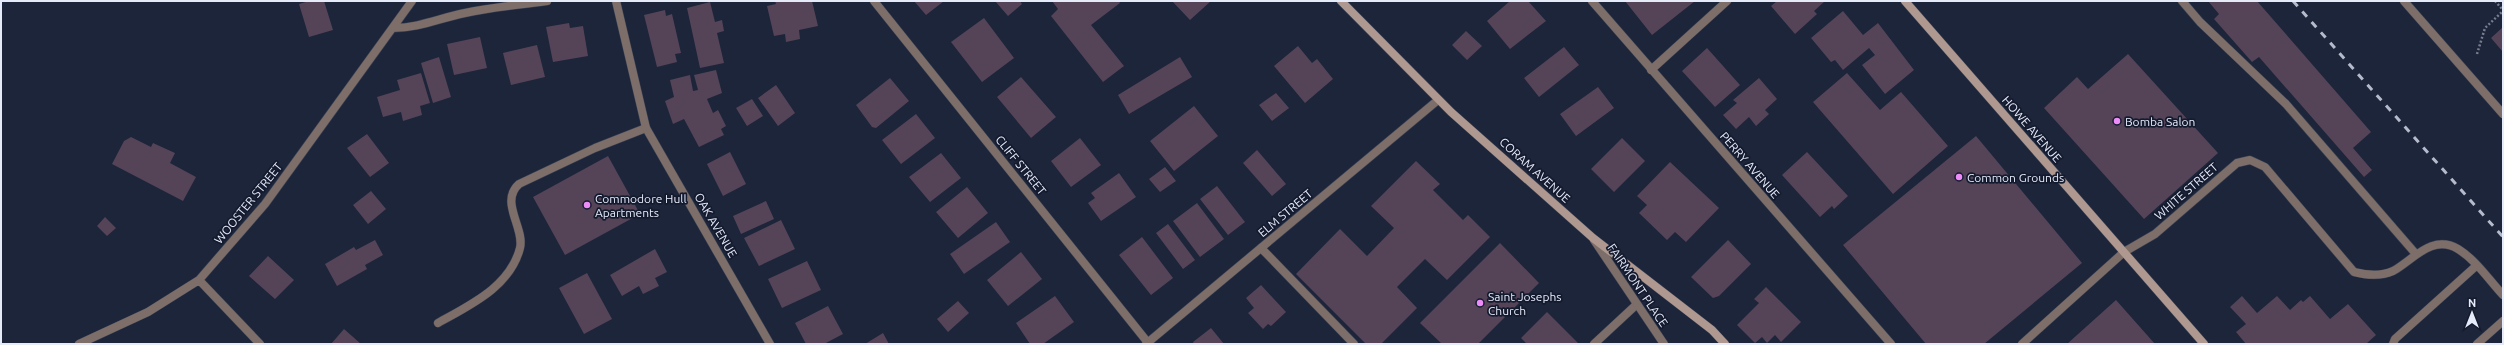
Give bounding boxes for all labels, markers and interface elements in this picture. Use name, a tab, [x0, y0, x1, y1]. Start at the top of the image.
street label: HOWE AVENUE	[2000, 93, 2064, 165]
place label: Bomba Salon	[2125, 115, 2195, 128]
marker: Bomba Salon	[2112, 116, 2122, 126]
street label: PERRY AVENUE	[1718, 129, 1782, 201]
street label: CLIFF STREET	[993, 133, 1049, 198]
street label: CORAM AVENUE	[1497, 135, 1573, 205]
street label: WOOSTER STREET	[211, 160, 285, 246]
street label: WHITE STREET	[2152, 160, 2220, 222]
place label: Common Grounds	[1967, 171, 2064, 184]
marker: Common Grounds	[1954, 172, 1964, 182]
street label: ELM STREET	[1255, 186, 1315, 239]
street label: OAK AVENUE	[692, 191, 740, 260]
place label: Commodore Hull Apartments	[595, 192, 687, 219]
marker: Commodore Hull Apartments	[582, 200, 592, 210]
street label: FAIRMONT PLACE	[1605, 241, 1671, 329]
place label: Saint Josephs Church	[1488, 290, 1562, 317]
north arrow	[2452, 293, 2492, 333]
text: N	[2468, 297, 2476, 309]
marker: Saint Josephs Church	[1475, 298, 1485, 308]

